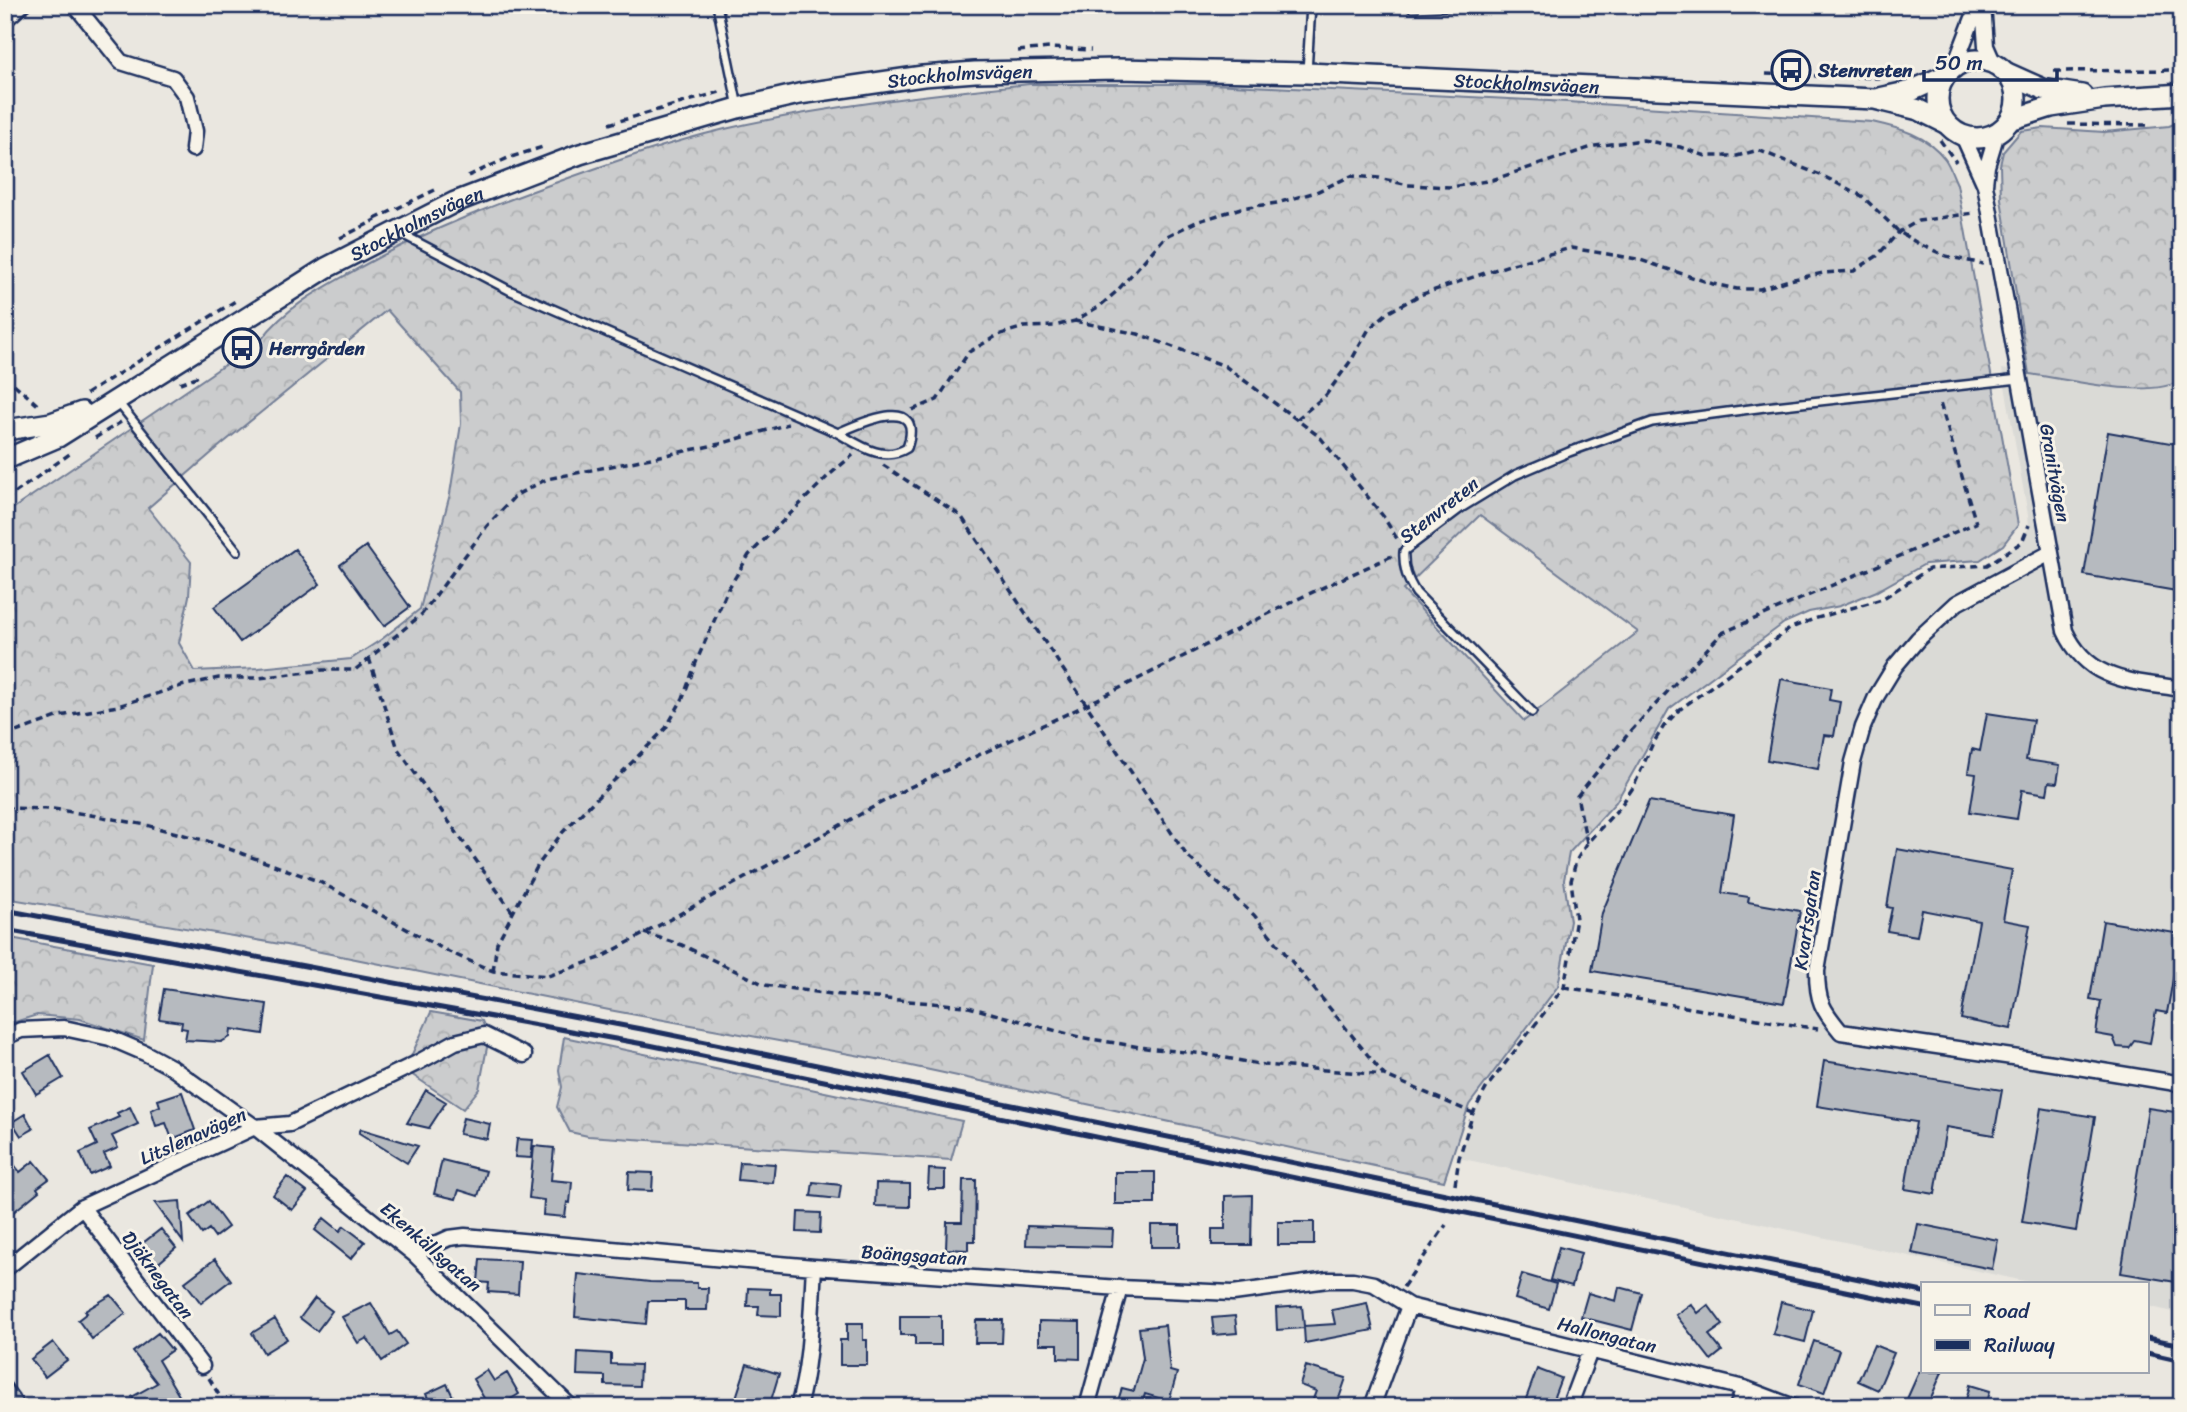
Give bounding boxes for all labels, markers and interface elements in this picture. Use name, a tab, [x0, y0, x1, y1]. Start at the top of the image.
scale bar	[1924, 38, 2058, 82]
text: 50 m	[1935, 44, 1983, 82]
bus stop icon: Stenvreten	[1770, 49, 1812, 91]
street label: Stockholmsvägen	[885, 54, 1033, 98]
place label: Stenvreten	[1817, 54, 1913, 87]
street label: Stockholmsvägen	[1453, 63, 1600, 103]
street label: Stockholmsvägen	[344, 176, 488, 270]
bus stop icon: Herrgården	[221, 327, 263, 369]
place label: Herrgården	[268, 332, 366, 365]
street label: Granitvägen	[2030, 421, 2080, 525]
street label: Stenvreten	[1392, 468, 1486, 552]
street label: Kvartsgatan	[1784, 868, 1830, 972]
street label: Litslenavägen	[134, 1098, 252, 1174]
street label: Ekenkällsgatan	[373, 1193, 489, 1301]
street label: Djäknegatan	[113, 1223, 203, 1327]
street label: Boängsgatan	[860, 1235, 968, 1275]
legend	[1921, 1282, 2148, 1374]
text: Road	[1984, 1292, 2031, 1330]
street label: Hallongatan	[1554, 1307, 1660, 1363]
text: Railway	[1984, 1326, 2055, 1364]

